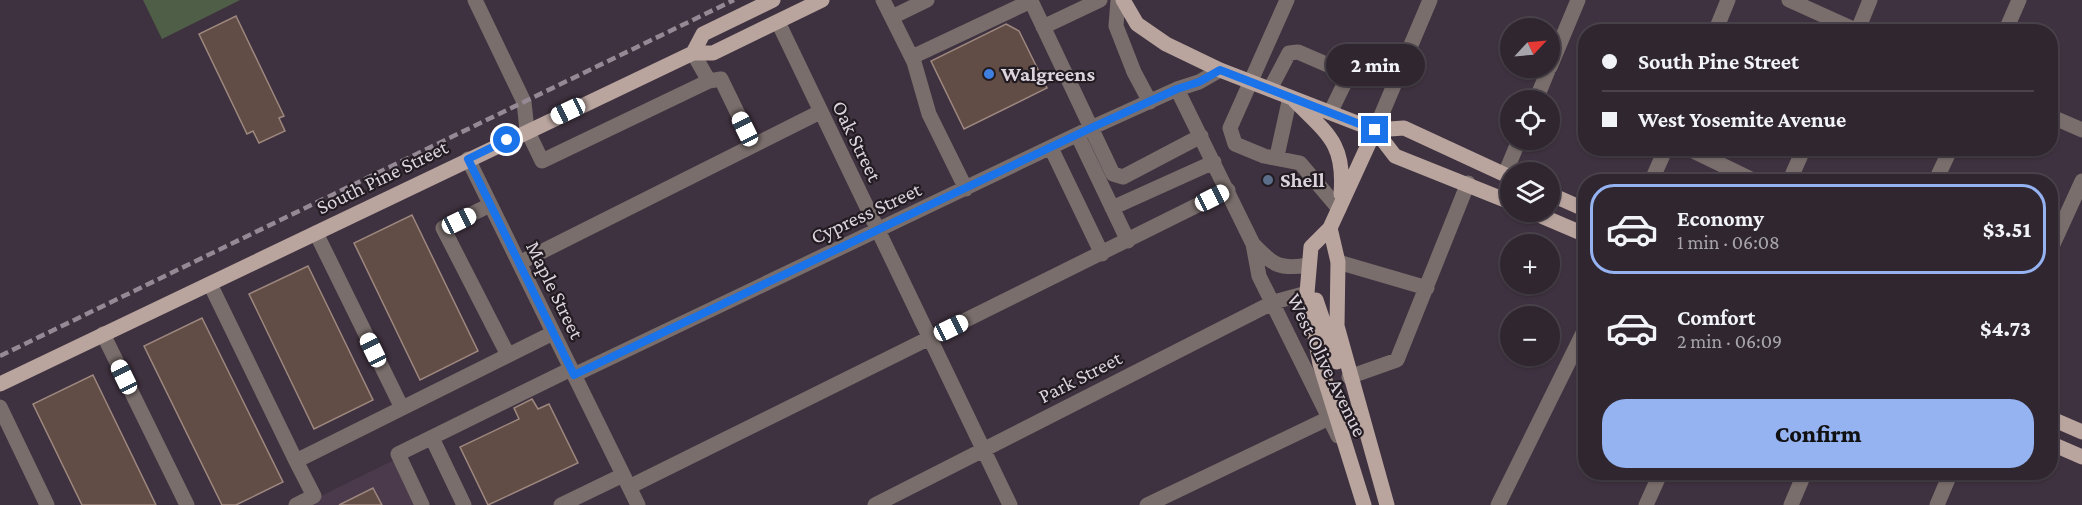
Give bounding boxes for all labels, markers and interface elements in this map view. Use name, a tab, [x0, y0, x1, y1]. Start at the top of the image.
north arrow	[1500, 18, 1560, 78]
map controls	[1500, 18, 1560, 366]
callout: 2 min	[1326, 43, 1424, 85]
text: South Pine Street	[1638, 49, 1799, 74]
text: 2 min	[1351, 54, 1400, 76]
place label: Walgreens	[1000, 62, 1095, 86]
marker: Walgreens	[982, 67, 996, 81]
button: locate	[1500, 90, 1560, 150]
car	[548, 95, 588, 127]
street label: Oak Street	[827, 97, 887, 186]
text: West Yosemite Avenue	[1638, 107, 1846, 132]
car	[729, 109, 761, 149]
route end	[1361, 116, 1388, 143]
route start	[493, 126, 520, 153]
street label: South Pine Street	[312, 134, 453, 219]
button: layers	[1500, 162, 1560, 222]
place label: Shell	[1280, 168, 1325, 192]
marker: Shell	[1261, 173, 1275, 187]
street label: Cypress Street	[807, 177, 926, 249]
car	[1192, 182, 1232, 214]
icon: car	[1605, 202, 1659, 256]
car	[439, 205, 479, 237]
text: Economy	[1677, 206, 1764, 231]
text: $3.51	[1983, 217, 2031, 242]
text: 1 min · 06:08	[1677, 231, 1780, 253]
button: +	[1500, 234, 1560, 294]
street label: Maple Street	[521, 237, 589, 344]
street label: West Olive Avenue	[1282, 289, 1372, 441]
icon: car	[1605, 301, 1659, 355]
text: Comfort	[1677, 305, 1755, 330]
button: −	[1500, 306, 1560, 366]
car	[931, 312, 971, 344]
text: $4.73	[1980, 316, 2031, 341]
car	[357, 330, 389, 370]
text: 2 min · 06:09	[1677, 330, 1782, 352]
street label: Park Street	[1034, 345, 1127, 408]
car	[108, 357, 140, 397]
button: Confirm	[1602, 399, 2034, 468]

